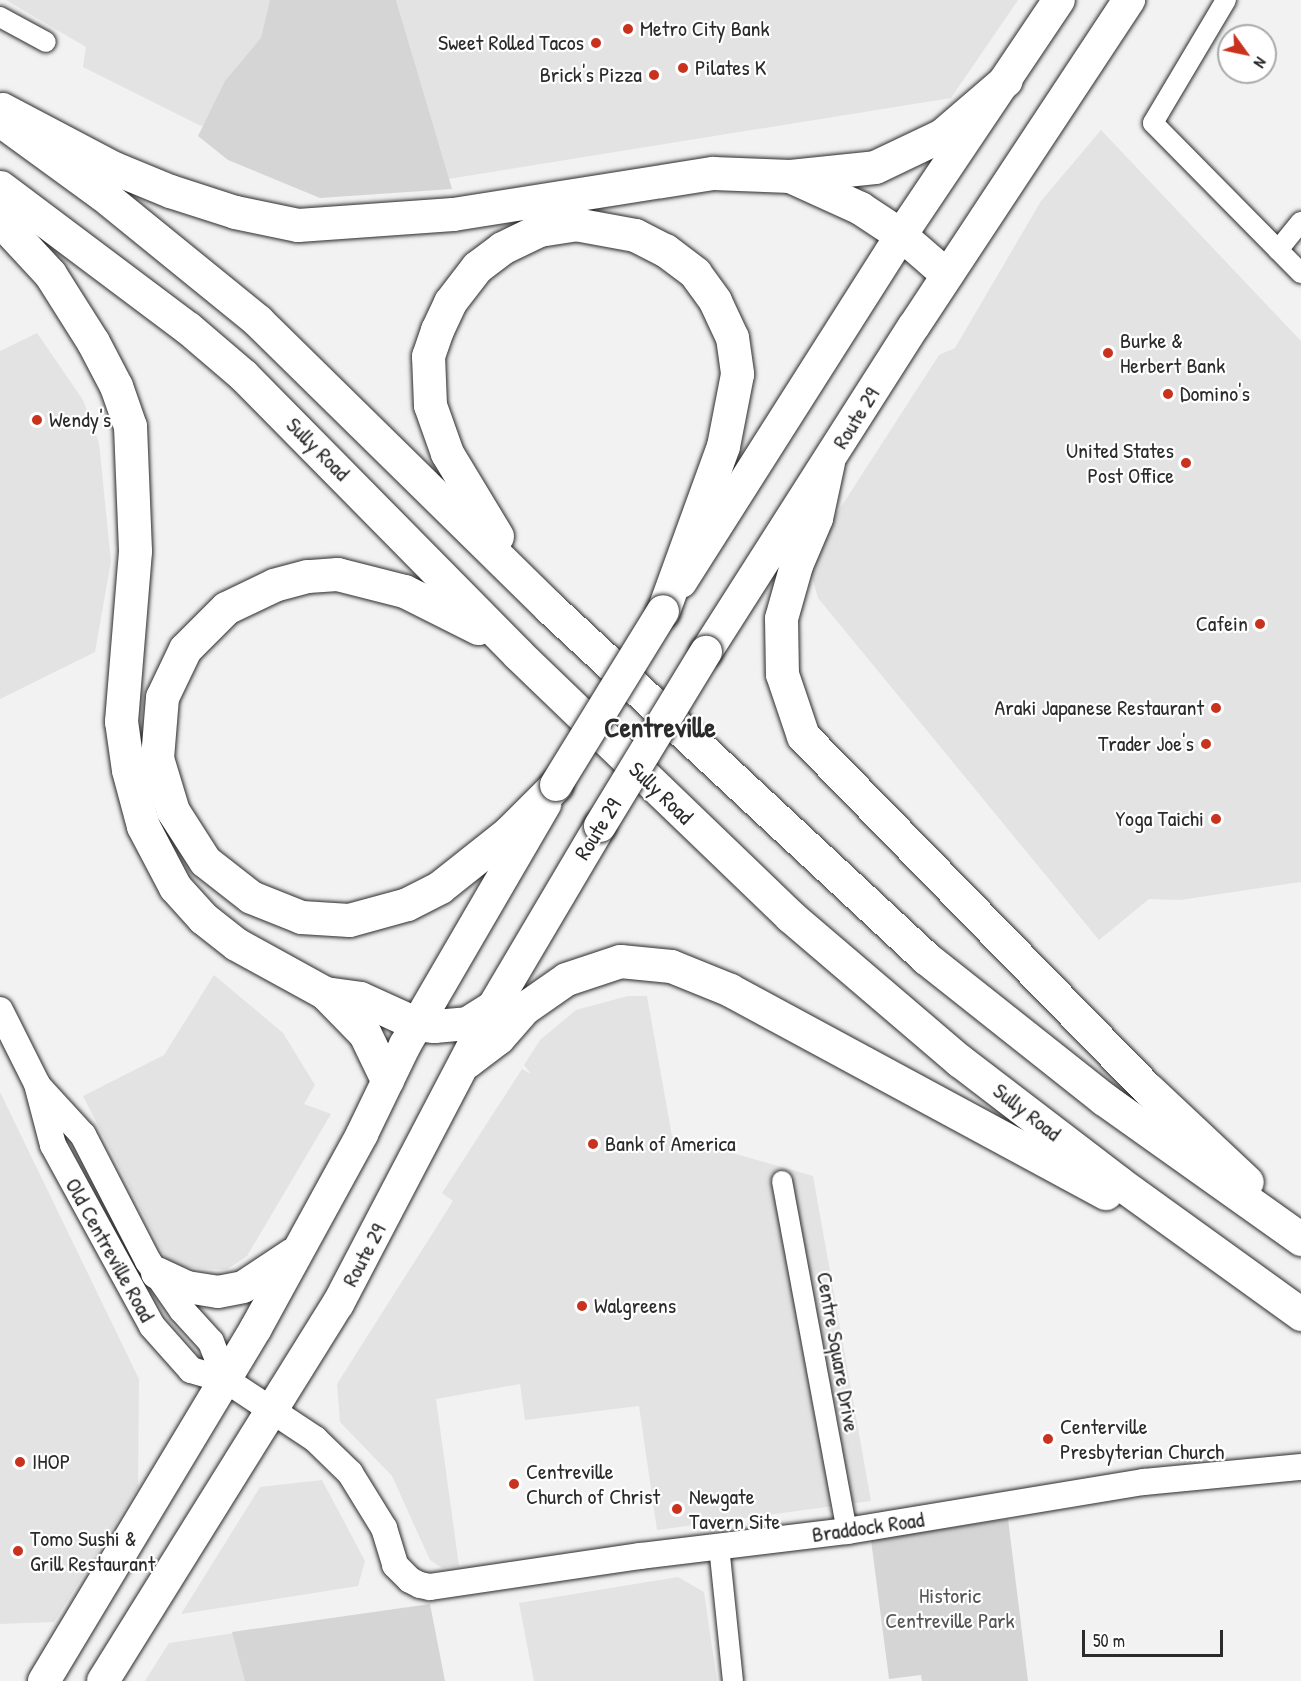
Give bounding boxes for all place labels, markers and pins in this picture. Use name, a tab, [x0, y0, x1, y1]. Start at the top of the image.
place label: Metro City Bank	[640, 16, 770, 42]
marker: Metro City Bank	[621, 22, 635, 36]
place label: Sweet Rolled Tacos	[438, 30, 584, 56]
marker: Sweet Rolled Tacos	[589, 36, 603, 50]
place label: Pilates K	[695, 55, 766, 81]
marker: Pilates K	[676, 61, 690, 75]
place label: Brick's Pizza	[540, 62, 642, 88]
marker: Brick's Pizza	[647, 68, 661, 82]
place label: Burke & Herbert Bank	[1120, 327, 1225, 378]
marker: Burke & Herbert Bank	[1101, 346, 1115, 360]
place label: Domino's	[1180, 381, 1250, 407]
marker: Domino's	[1161, 387, 1175, 401]
place label: Wendy's	[49, 407, 111, 433]
marker: Wendy's	[30, 413, 44, 427]
place label: United States Post Office	[1066, 437, 1174, 488]
marker: United States Post Office	[1179, 456, 1193, 470]
place label: Cafein	[1196, 611, 1248, 637]
marker: Cafein	[1253, 617, 1267, 631]
place label: Araki Japanese Restaurant	[994, 695, 1204, 721]
marker: Araki Japanese Restaurant	[1209, 701, 1223, 715]
place label: Trader Joe's	[1098, 731, 1194, 757]
marker: Trader Joe's	[1199, 737, 1213, 751]
place label: Yoga Taichi	[1115, 806, 1204, 832]
marker: Yoga Taichi	[1209, 812, 1223, 826]
place label: Bank of America	[605, 1131, 736, 1157]
marker: Bank of America	[586, 1137, 600, 1151]
place label: Walgreens	[594, 1293, 676, 1319]
marker: Walgreens	[575, 1299, 589, 1313]
place label: Centerville Presbyterian Church	[1060, 1413, 1224, 1464]
marker: Centerville Presbyterian Church	[1041, 1432, 1055, 1446]
place label: IHOP	[32, 1449, 70, 1475]
marker: IHOP	[13, 1455, 27, 1469]
place label: Centreville Church of Christ	[526, 1458, 660, 1510]
marker: Centreville Church of Christ	[507, 1477, 521, 1491]
place label: Newgate Tavern Site	[689, 1483, 780, 1534]
marker: Newgate Tavern Site	[670, 1502, 684, 1516]
place label: Tomo Sushi & Grill Restaurant	[30, 1525, 155, 1576]
marker: Tomo Sushi & Grill Restaurant	[11, 1544, 25, 1558]

